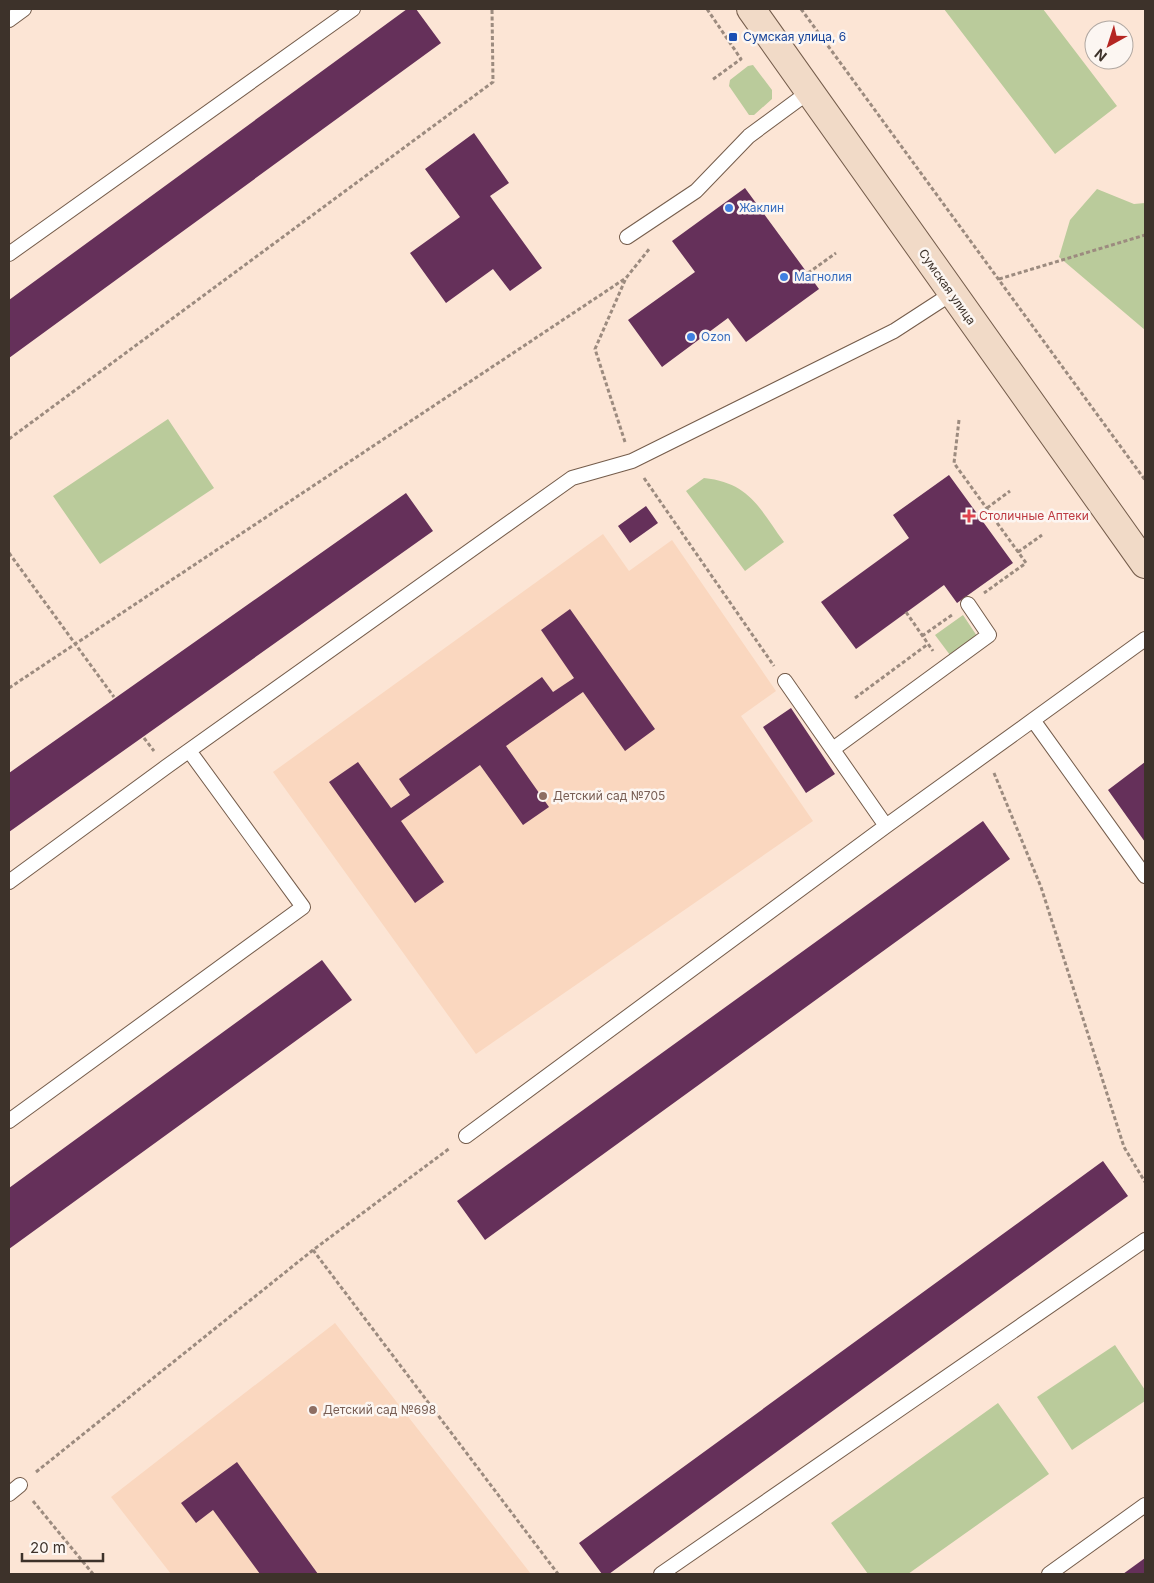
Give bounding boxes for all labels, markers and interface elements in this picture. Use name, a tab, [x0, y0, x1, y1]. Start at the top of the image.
north arrow	[1084, 20, 1134, 70]
place label: Сумская улица, 6	[743, 29, 846, 44]
marker: Сумская улица, 6	[727, 31, 739, 43]
text: N	[1091, 46, 1110, 65]
place label: Жаклин	[739, 200, 784, 215]
marker: Жаклин	[723, 202, 735, 214]
street label: Сумская улица	[916, 246, 979, 327]
place label: Магнолия	[794, 269, 852, 284]
marker: Магнолия	[778, 271, 790, 283]
place label: Ozon	[701, 329, 731, 344]
marker: Ozon	[685, 331, 697, 343]
place label: Столичные Аптеки	[979, 508, 1089, 523]
marker: Столичные Аптеки	[963, 510, 975, 522]
place label: Детский сад №705	[553, 788, 665, 803]
marker: Детский сад №705	[537, 790, 549, 802]
place label: Детский сад №698	[323, 1402, 436, 1417]
marker: Детский сад №698	[307, 1404, 319, 1416]
scale bar	[22, 1530, 104, 1562]
text: 20 m	[30, 1538, 66, 1557]

